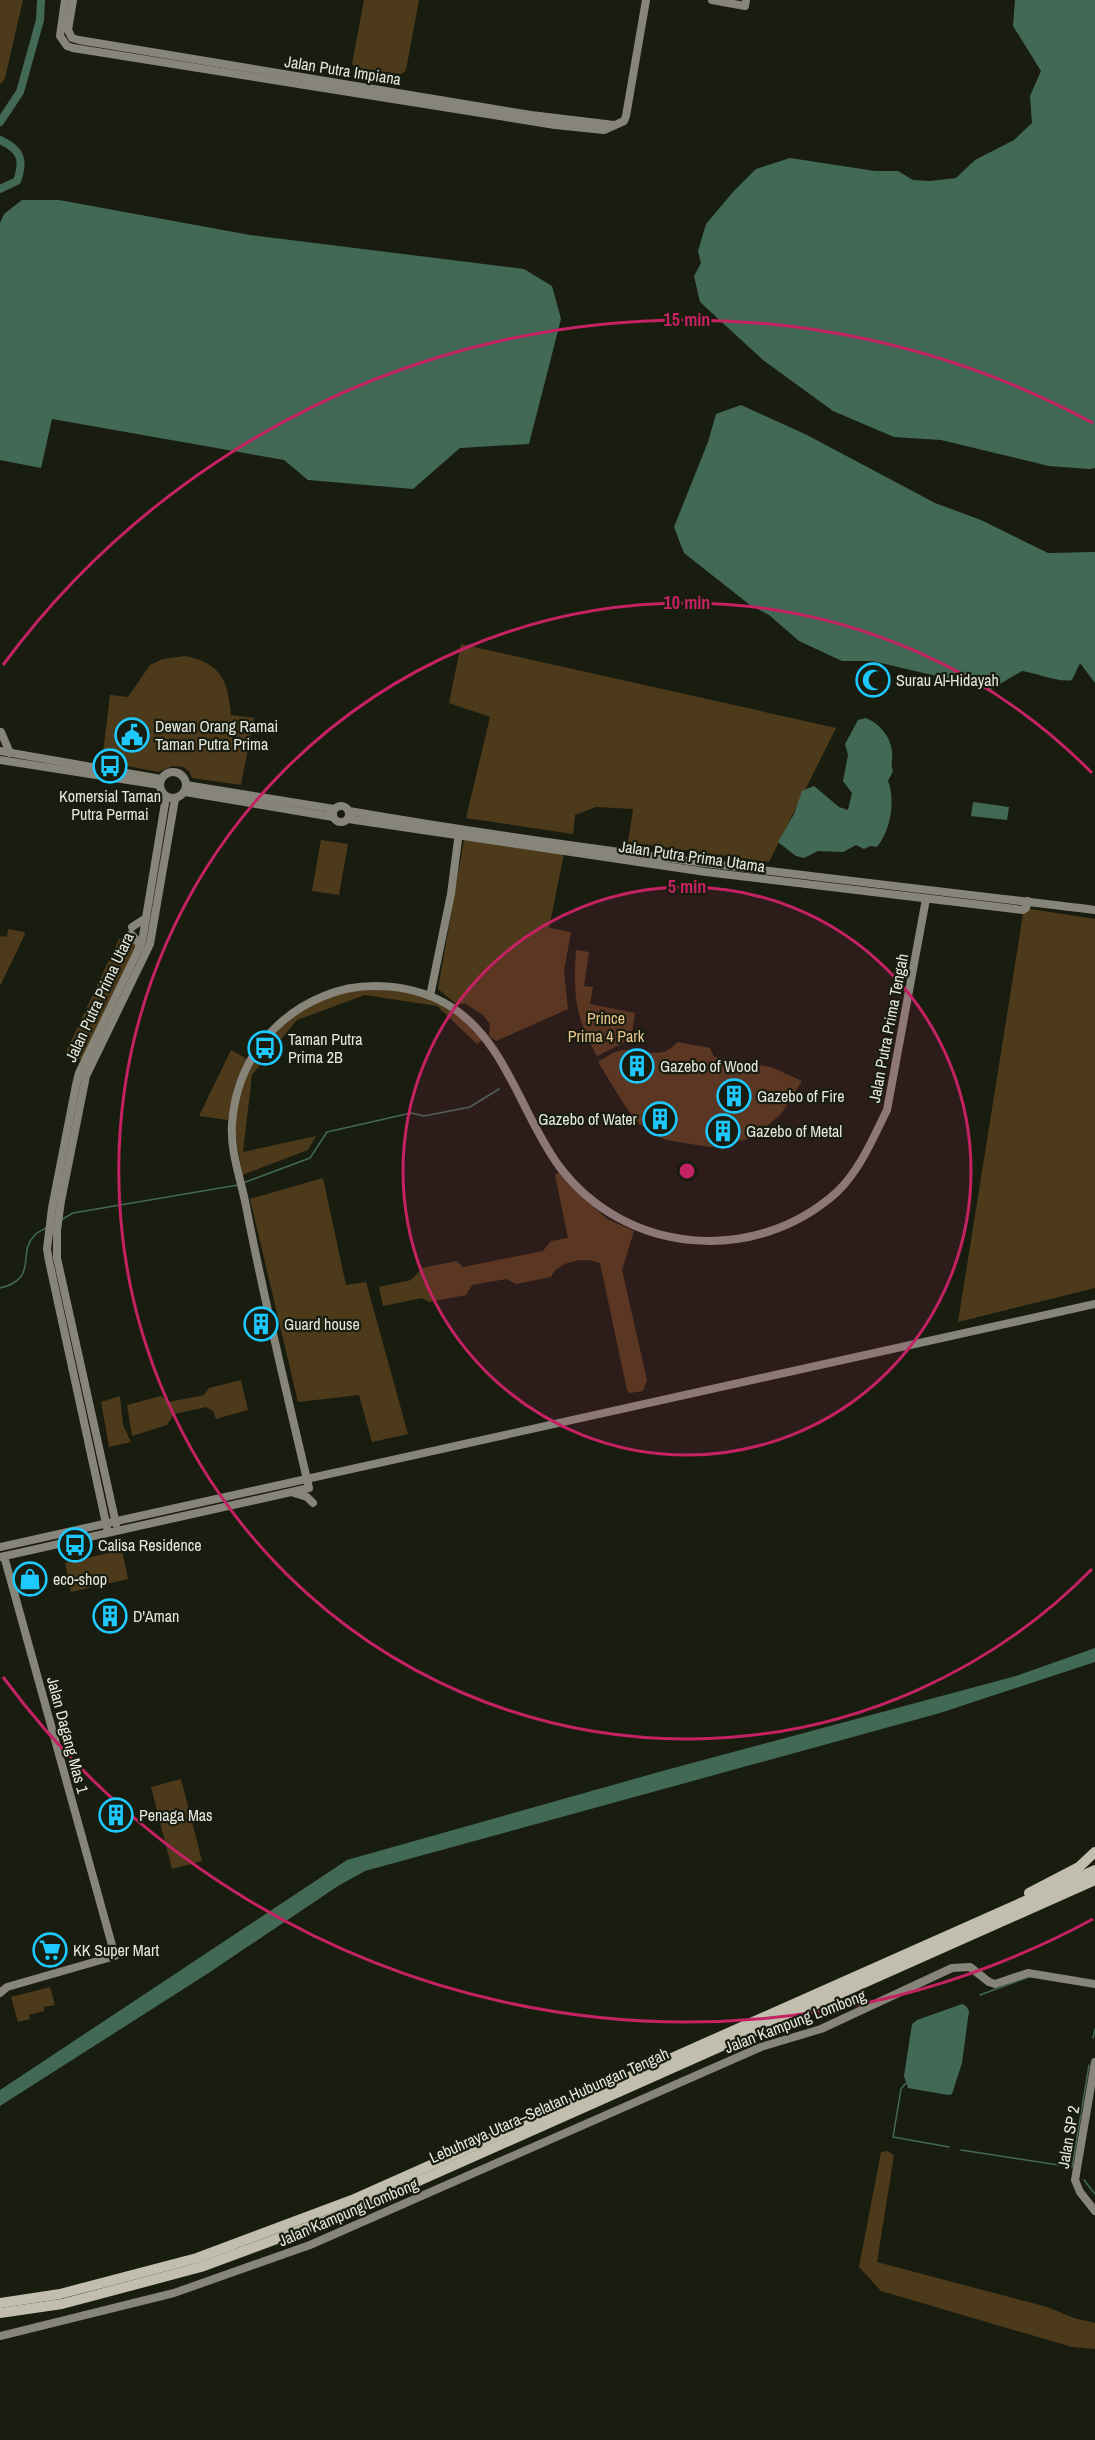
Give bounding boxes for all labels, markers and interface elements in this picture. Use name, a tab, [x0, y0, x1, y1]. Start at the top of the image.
street label: Jalan Putra Impiana	[283, 50, 403, 90]
text: 15 min	[664, 307, 710, 332]
text: 10 min	[664, 590, 710, 615]
mosque icon: Surau Al-Hidayah	[855, 662, 891, 698]
place label: Surau Al-Hidayah	[896, 669, 999, 691]
place label: Dewan Orang Ramai Taman Putra Prima	[155, 715, 278, 755]
public building icon: Dewan Orang Ramai Taman Putra Prima	[114, 717, 150, 753]
bus stop icon: Komersial Taman Putra Permai	[92, 748, 128, 784]
place label: Komersial Taman Putra Permai	[59, 785, 161, 825]
street label: Jalan Putra Prima Utama	[618, 835, 767, 877]
text: 5 min	[668, 874, 706, 899]
street label: Jalan Putra Prima Utara	[59, 928, 139, 1065]
street label: Jalan Putra Prima Tengah	[863, 952, 913, 1104]
park label: Prince Prima 4 Park	[568, 1007, 645, 1047]
place label: Taman Putra Prima 2B	[288, 1028, 363, 1068]
bus stop icon: Taman Putra Prima 2B	[247, 1030, 283, 1066]
building icon: Gazebo of Wood	[619, 1048, 655, 1084]
place label: Gazebo of Wood	[660, 1055, 758, 1077]
building icon: Gazebo of Fire	[716, 1078, 752, 1114]
place label: Gazebo of Fire	[757, 1085, 845, 1107]
building icon: Gazebo of Water	[642, 1101, 678, 1137]
place label: Gazebo of Water	[538, 1108, 638, 1130]
building icon: Gazebo of Metal	[705, 1113, 741, 1149]
place label: Gazebo of Metal	[746, 1120, 842, 1142]
centre of rings	[677, 1161, 697, 1181]
building icon: Guard house	[243, 1306, 279, 1342]
place label: Guard house	[284, 1313, 360, 1335]
bus stop icon: Calisa Residence	[57, 1527, 93, 1563]
place label: Calisa Residence	[98, 1534, 202, 1556]
shop icon: eco-shop	[12, 1561, 48, 1597]
place label: eco-shop	[53, 1568, 107, 1590]
building icon: D'Aman	[92, 1598, 128, 1634]
place label: D'Aman	[133, 1605, 179, 1627]
street label: Jalan Dagang Mas 1	[42, 1674, 94, 1797]
building icon: Penaga Mas	[98, 1797, 134, 1833]
place label: Penaga Mas	[139, 1804, 213, 1826]
supermarket icon: KK Super Mart	[32, 1932, 68, 1968]
place label: KK Super Mart	[73, 1939, 159, 1961]
street label: Jalan Kampung Lombong	[721, 1984, 869, 2058]
street label: Lebuhraya Utara–Selatan Hubungan Tengah	[426, 2042, 672, 2168]
street label: Jalan SP 2	[1052, 2104, 1084, 2170]
street label: Jalan Kampung Lombong	[275, 2172, 422, 2251]

